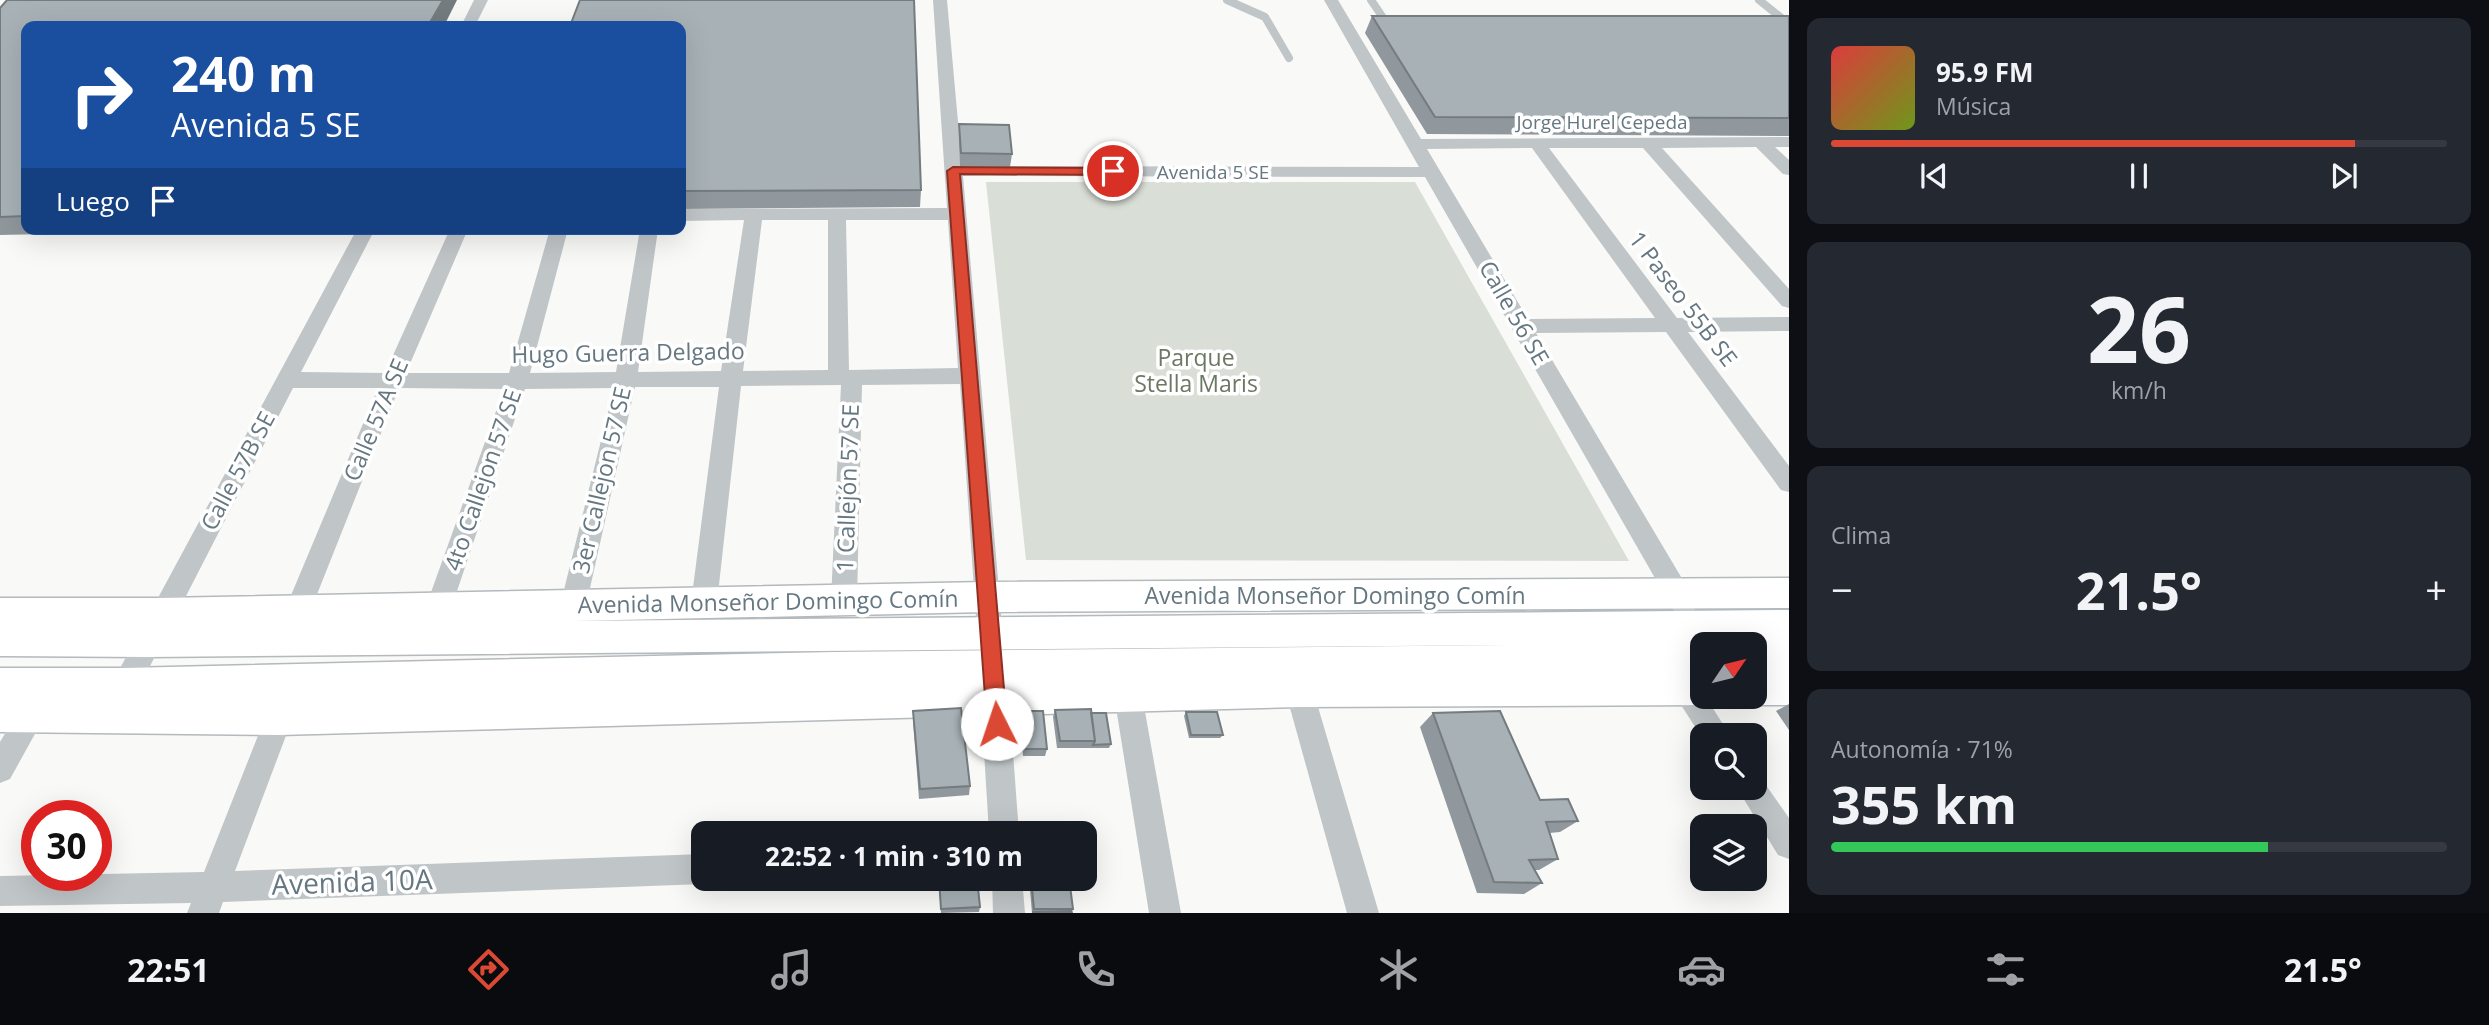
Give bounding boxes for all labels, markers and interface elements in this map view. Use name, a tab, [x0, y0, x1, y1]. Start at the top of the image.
text: 240 m	[171, 40, 316, 106]
icon: right	[56, 49, 147, 140]
text: 95.9 FM	[1936, 54, 2034, 90]
text: Música	[1936, 90, 2011, 122]
text: Avenida 5 SE	[171, 103, 361, 146]
street label: Jorge Hurel Cepeda	[1514, 109, 1688, 135]
pin	[1083, 141, 1143, 201]
icon: arrive	[1094, 152, 1132, 190]
icon: previous	[1915, 157, 1953, 195]
icon: pause	[2120, 157, 2158, 195]
icon: next	[2325, 157, 2363, 195]
street label: Avenida 5 SE	[1157, 159, 1269, 185]
icon: arrive	[144, 182, 182, 220]
text: Luego	[56, 183, 130, 219]
street label: 1 Paseo 55B SE	[1622, 224, 1745, 373]
street label: Calle 56 SE	[1472, 255, 1558, 370]
text: 26	[2087, 266, 2191, 390]
street label: Hugo Guerra Delgado	[511, 334, 745, 370]
park label: Parque Stella Maris	[1134, 341, 1258, 399]
street label: Calle 57A SE	[335, 354, 415, 486]
text: km/h	[2111, 374, 2167, 406]
street label: 3er Callejon 57 SE	[564, 383, 638, 576]
street label: 4to Callejon 57 SE	[436, 384, 528, 575]
street label: 1 Callejón 57 SE	[828, 403, 866, 573]
street label: Calle 57B SE	[192, 405, 282, 536]
text: Clima	[1831, 519, 1891, 551]
text: 21.5°	[2076, 554, 2202, 625]
text: −	[1831, 563, 1853, 615]
text: +	[2425, 563, 2447, 615]
street label: Avenida Monseñor Domingo Comín	[1144, 579, 1526, 611]
street label: Avenida Monseñor Domingo Comín	[577, 582, 959, 620]
north arrow	[1690, 632, 1768, 709]
map controls	[1690, 632, 1767, 891]
position arrow	[960, 687, 1034, 761]
button: search	[1690, 723, 1767, 800]
text: Autonomía · 71%	[1831, 733, 2013, 765]
text: 355 km	[1831, 768, 2017, 839]
speed limit sign: 30	[21, 800, 112, 891]
button: layers	[1690, 814, 1767, 891]
text: 22:52 · 1 min · 310 m	[765, 838, 1023, 874]
street label: Avenida 10A	[271, 859, 434, 903]
icon: directions	[464, 945, 513, 994]
icon: music	[767, 945, 816, 994]
icon: phone	[1071, 945, 1120, 994]
icon: climate	[1374, 945, 1423, 994]
icon: car	[1677, 945, 1726, 994]
icon: filters	[1981, 945, 2030, 994]
text: 22:51	[127, 948, 209, 991]
text: 21.5°	[2284, 948, 2362, 991]

